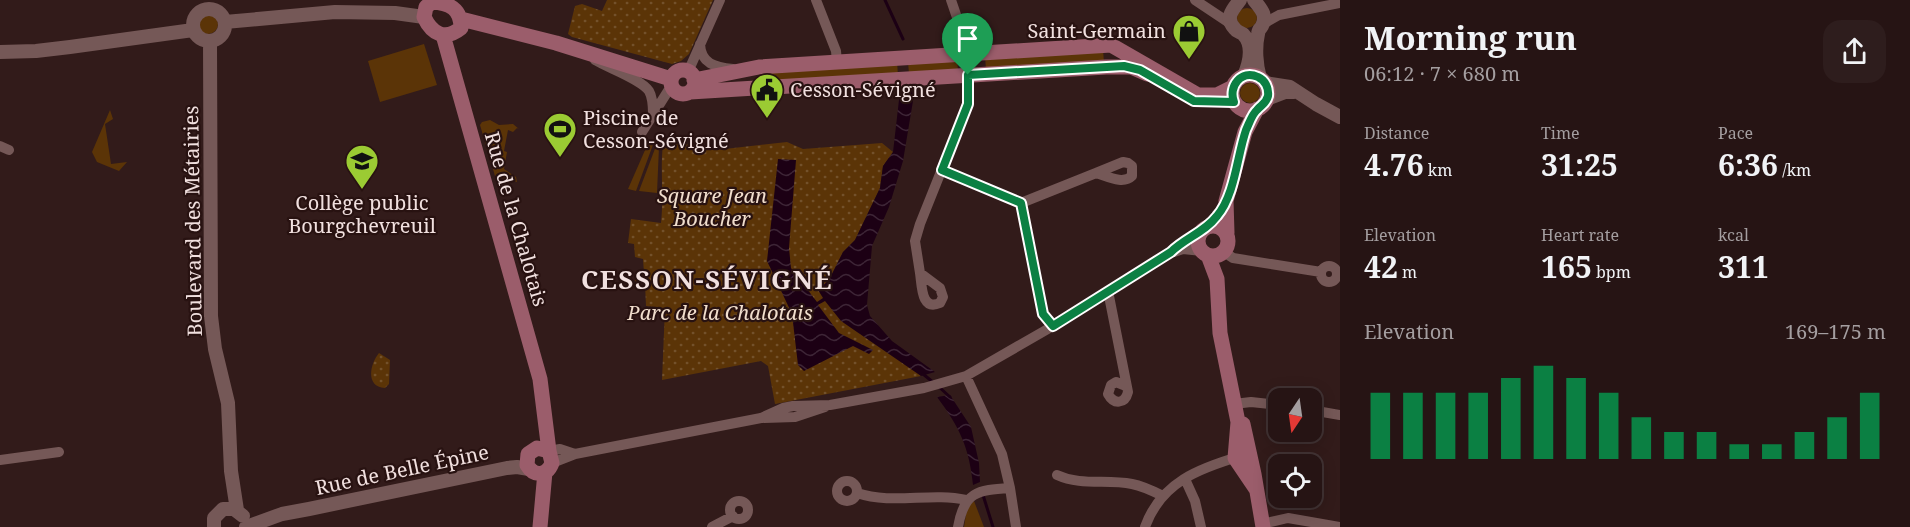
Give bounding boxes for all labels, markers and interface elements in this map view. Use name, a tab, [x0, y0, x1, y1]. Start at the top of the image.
pin	[942, 13, 993, 75]
shop icon: Saint-Germain	[1171, 13, 1207, 60]
text: Morning run	[1364, 15, 1577, 60]
place label: Saint-Germain	[1027, 17, 1166, 44]
button: share	[1823, 20, 1886, 83]
icon: arrive	[951, 22, 984, 55]
text: 06:12 · 7 × 680 m	[1364, 60, 1520, 87]
public building icon: Cesson-Sévigné	[749, 72, 785, 119]
place label: Cesson-Sévigné	[790, 76, 936, 103]
place label: Piscine de Cesson-Sévigné	[583, 104, 729, 154]
street label: Boulevard des Métairies	[177, 105, 208, 337]
sports icon: Piscine de Cesson-Sévigné	[542, 111, 578, 158]
text: Distance	[1364, 122, 1429, 144]
text: Time	[1541, 122, 1580, 144]
text: Pace	[1718, 122, 1753, 144]
street label: Rue de la Chalotais	[479, 128, 554, 309]
school or university icon: Collège public Bourgchevreuil	[344, 143, 380, 190]
text: 4.76	[1364, 144, 1424, 185]
text: 31:25	[1541, 144, 1618, 185]
text: 6:36	[1718, 144, 1778, 185]
text: km	[1424, 159, 1452, 181]
text: /km	[1778, 159, 1811, 181]
park label: Square Jean Boucher	[657, 182, 767, 232]
place label: Collège public Bourgchevreuil	[288, 189, 436, 239]
text: Elevation	[1364, 224, 1436, 246]
text: Heart rate	[1541, 224, 1619, 246]
text: kcal	[1718, 224, 1749, 246]
text: 42	[1364, 246, 1398, 287]
text: 165	[1541, 246, 1592, 287]
text: 311	[1718, 246, 1769, 287]
district label: CESSON-SÉVIGNÉ	[581, 261, 833, 297]
text: m	[1398, 261, 1417, 283]
text: bpm	[1592, 261, 1631, 283]
park label: Parc de la Chalotais	[626, 299, 813, 326]
text: Elevation	[1364, 318, 1454, 345]
text: 169–175 m	[1785, 318, 1886, 345]
north arrow	[1268, 388, 1322, 442]
map controls	[1268, 388, 1322, 508]
street label: Rue de Belle Épine	[313, 438, 491, 501]
button: locate	[1268, 454, 1322, 508]

